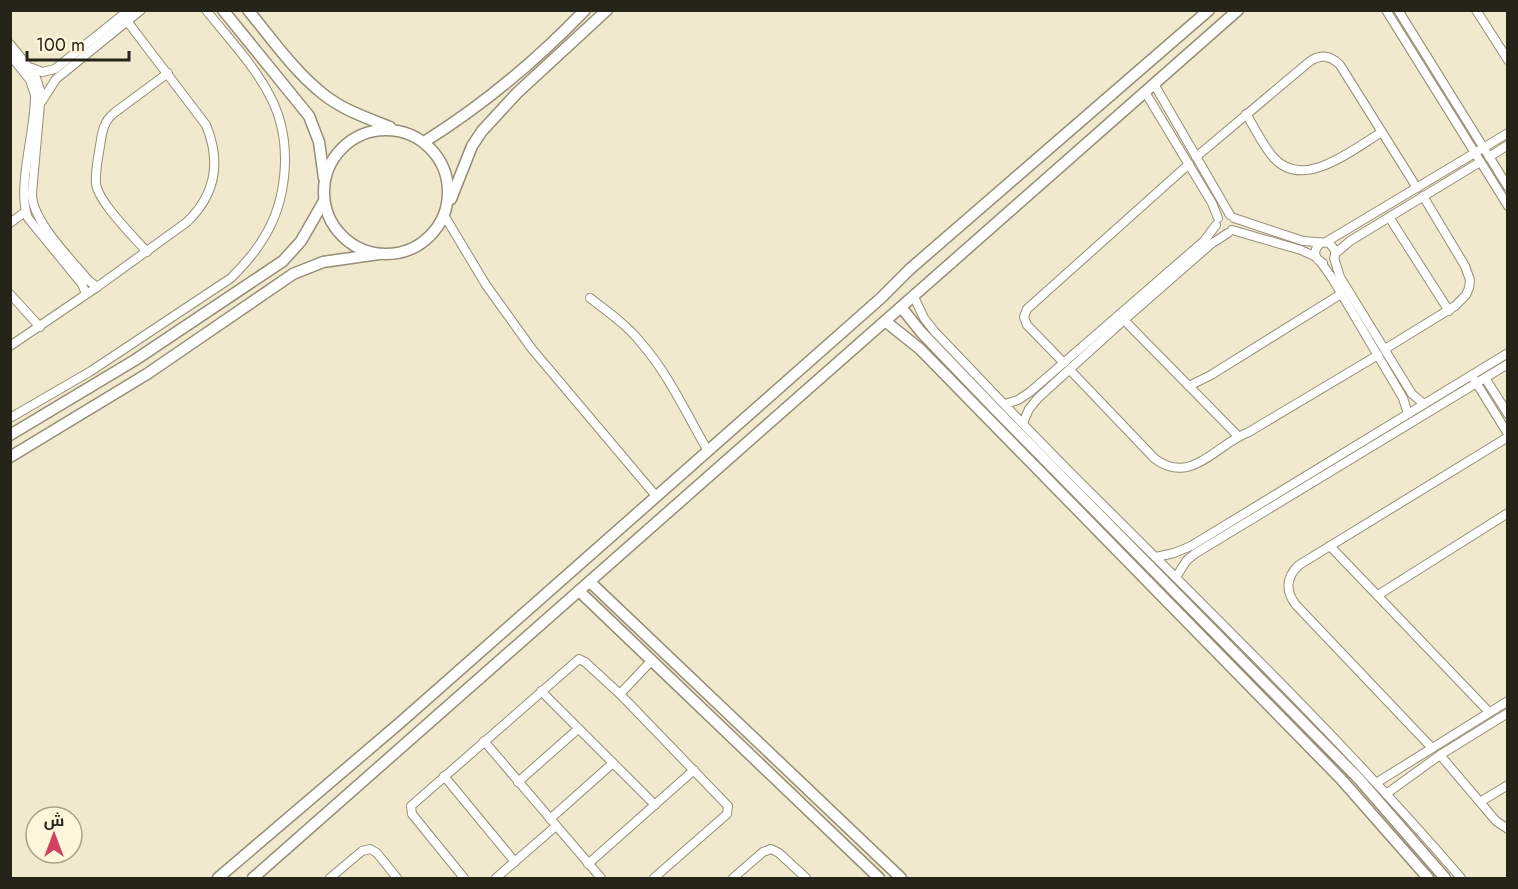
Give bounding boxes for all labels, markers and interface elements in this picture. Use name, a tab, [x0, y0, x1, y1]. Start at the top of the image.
scale bar	[27, 24, 129, 62]
text: 100 m	[36, 32, 85, 58]
north arrow	[24, 805, 84, 865]
text: ش	[44, 809, 64, 832]

